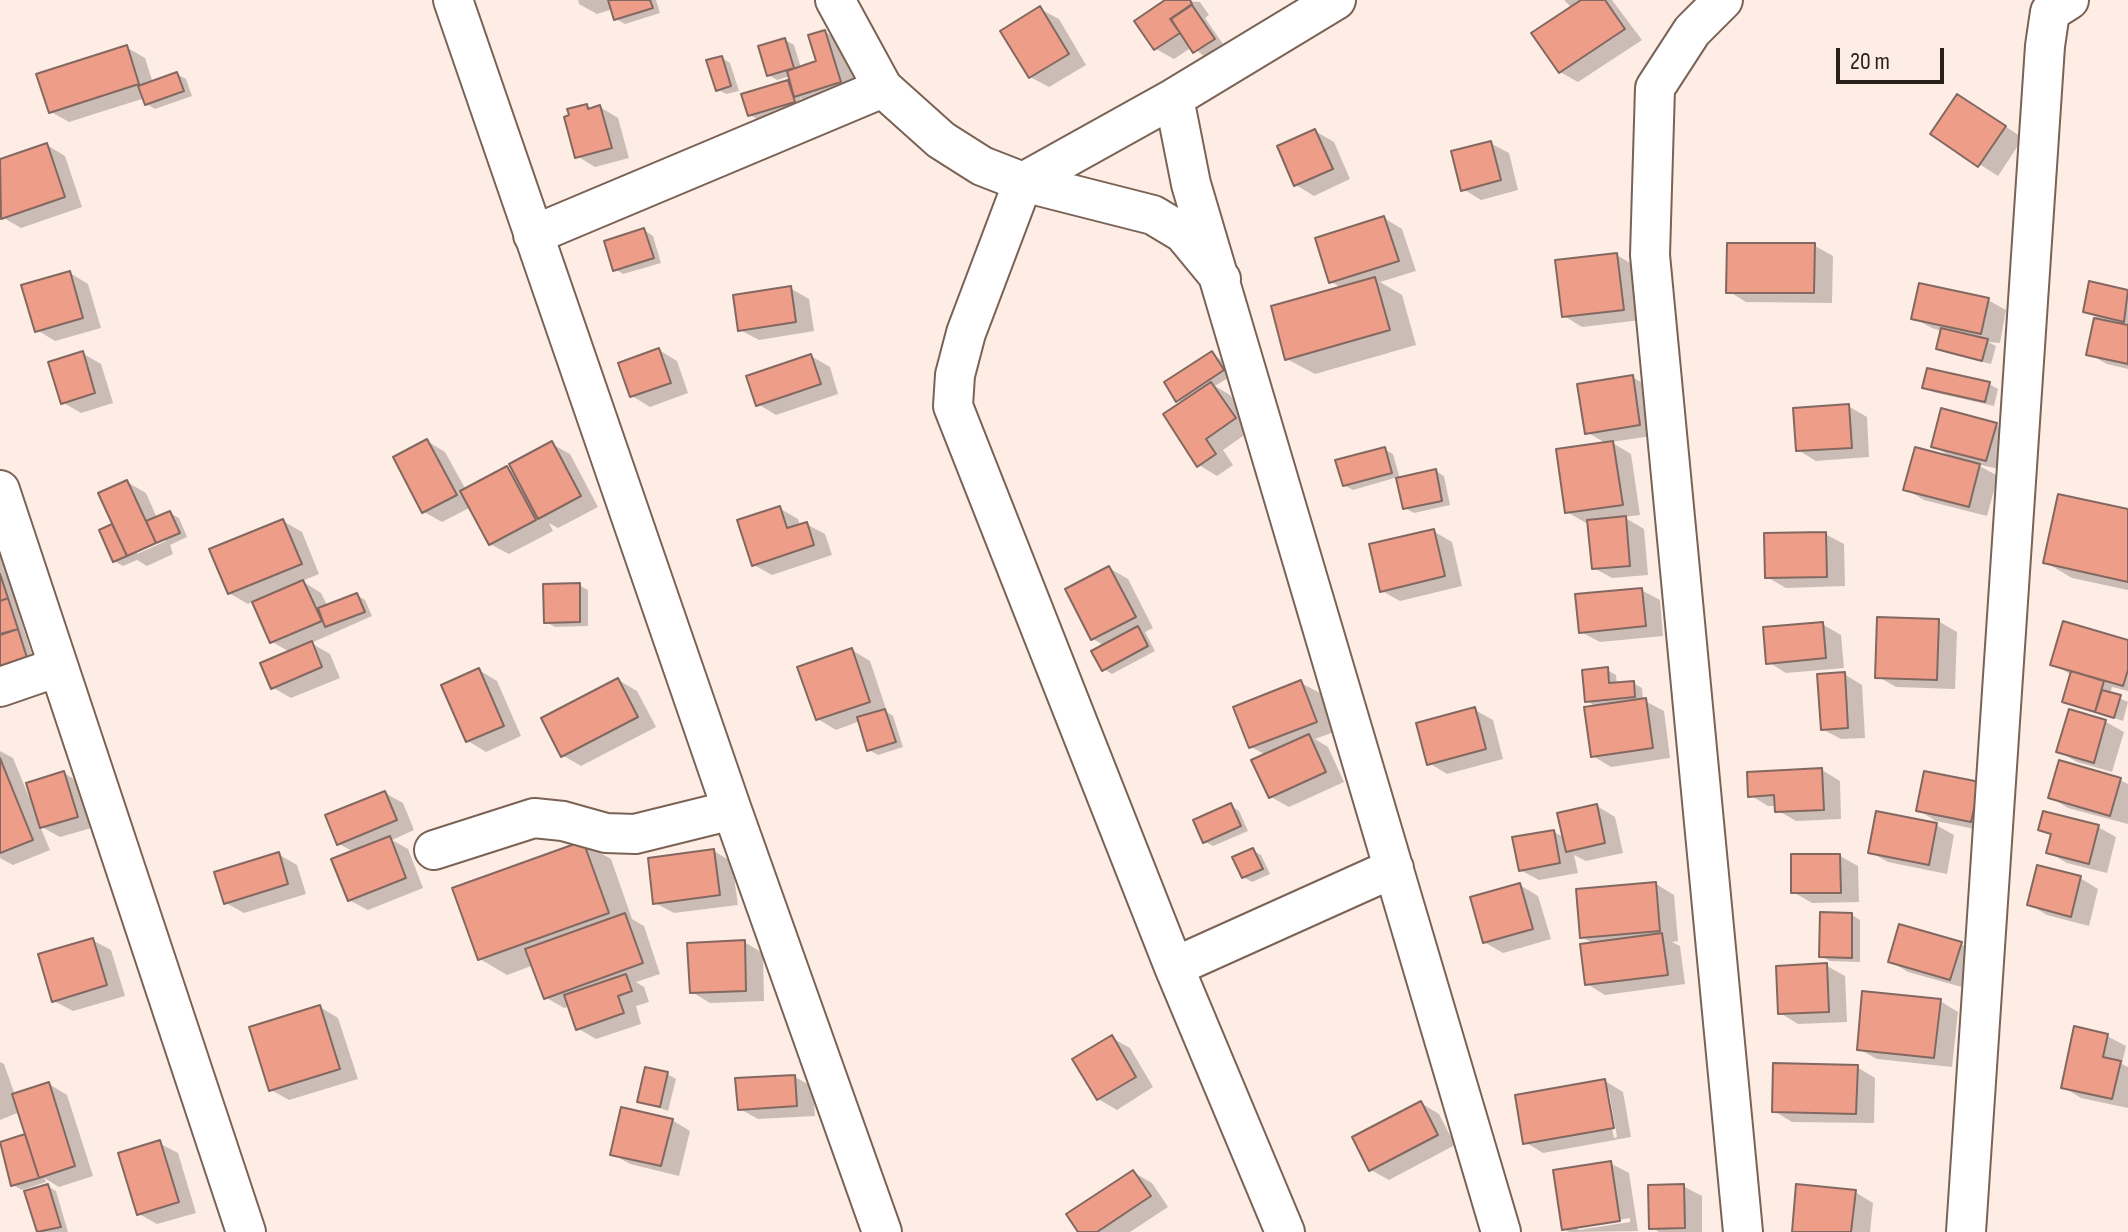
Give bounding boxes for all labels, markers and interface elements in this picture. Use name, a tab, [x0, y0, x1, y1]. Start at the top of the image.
scale bar	[1840, 32, 1948, 82]
text: 20 m	[1850, 47, 1890, 76]

